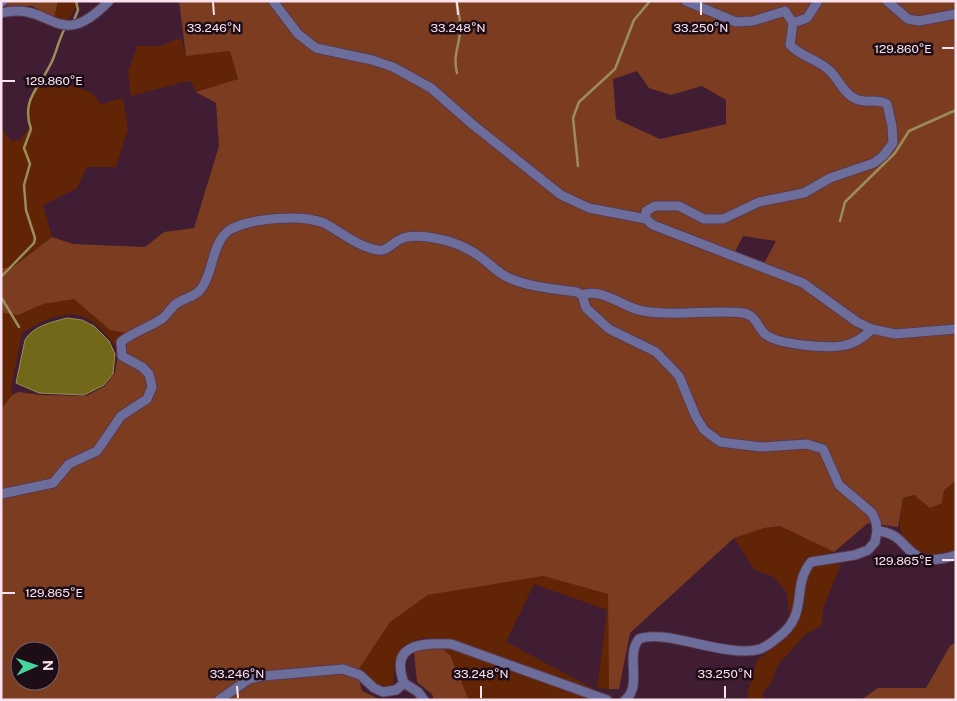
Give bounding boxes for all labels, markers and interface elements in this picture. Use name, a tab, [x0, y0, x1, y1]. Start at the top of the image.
text: 33.246°N	[187, 21, 241, 35]
text: 33.248°N	[430, 21, 486, 35]
text: 33.250°N	[674, 21, 728, 35]
text: 129.860°E	[874, 42, 932, 56]
text: 129.860°E	[25, 74, 83, 88]
text: 129.865°E	[874, 554, 932, 568]
text: 129.865°E	[25, 586, 83, 600]
north arrow	[10, 641, 60, 691]
text: N	[40, 660, 56, 671]
text: 33.246°N	[210, 667, 264, 681]
text: 33.248°N	[453, 667, 509, 681]
text: 33.250°N	[698, 667, 752, 681]

